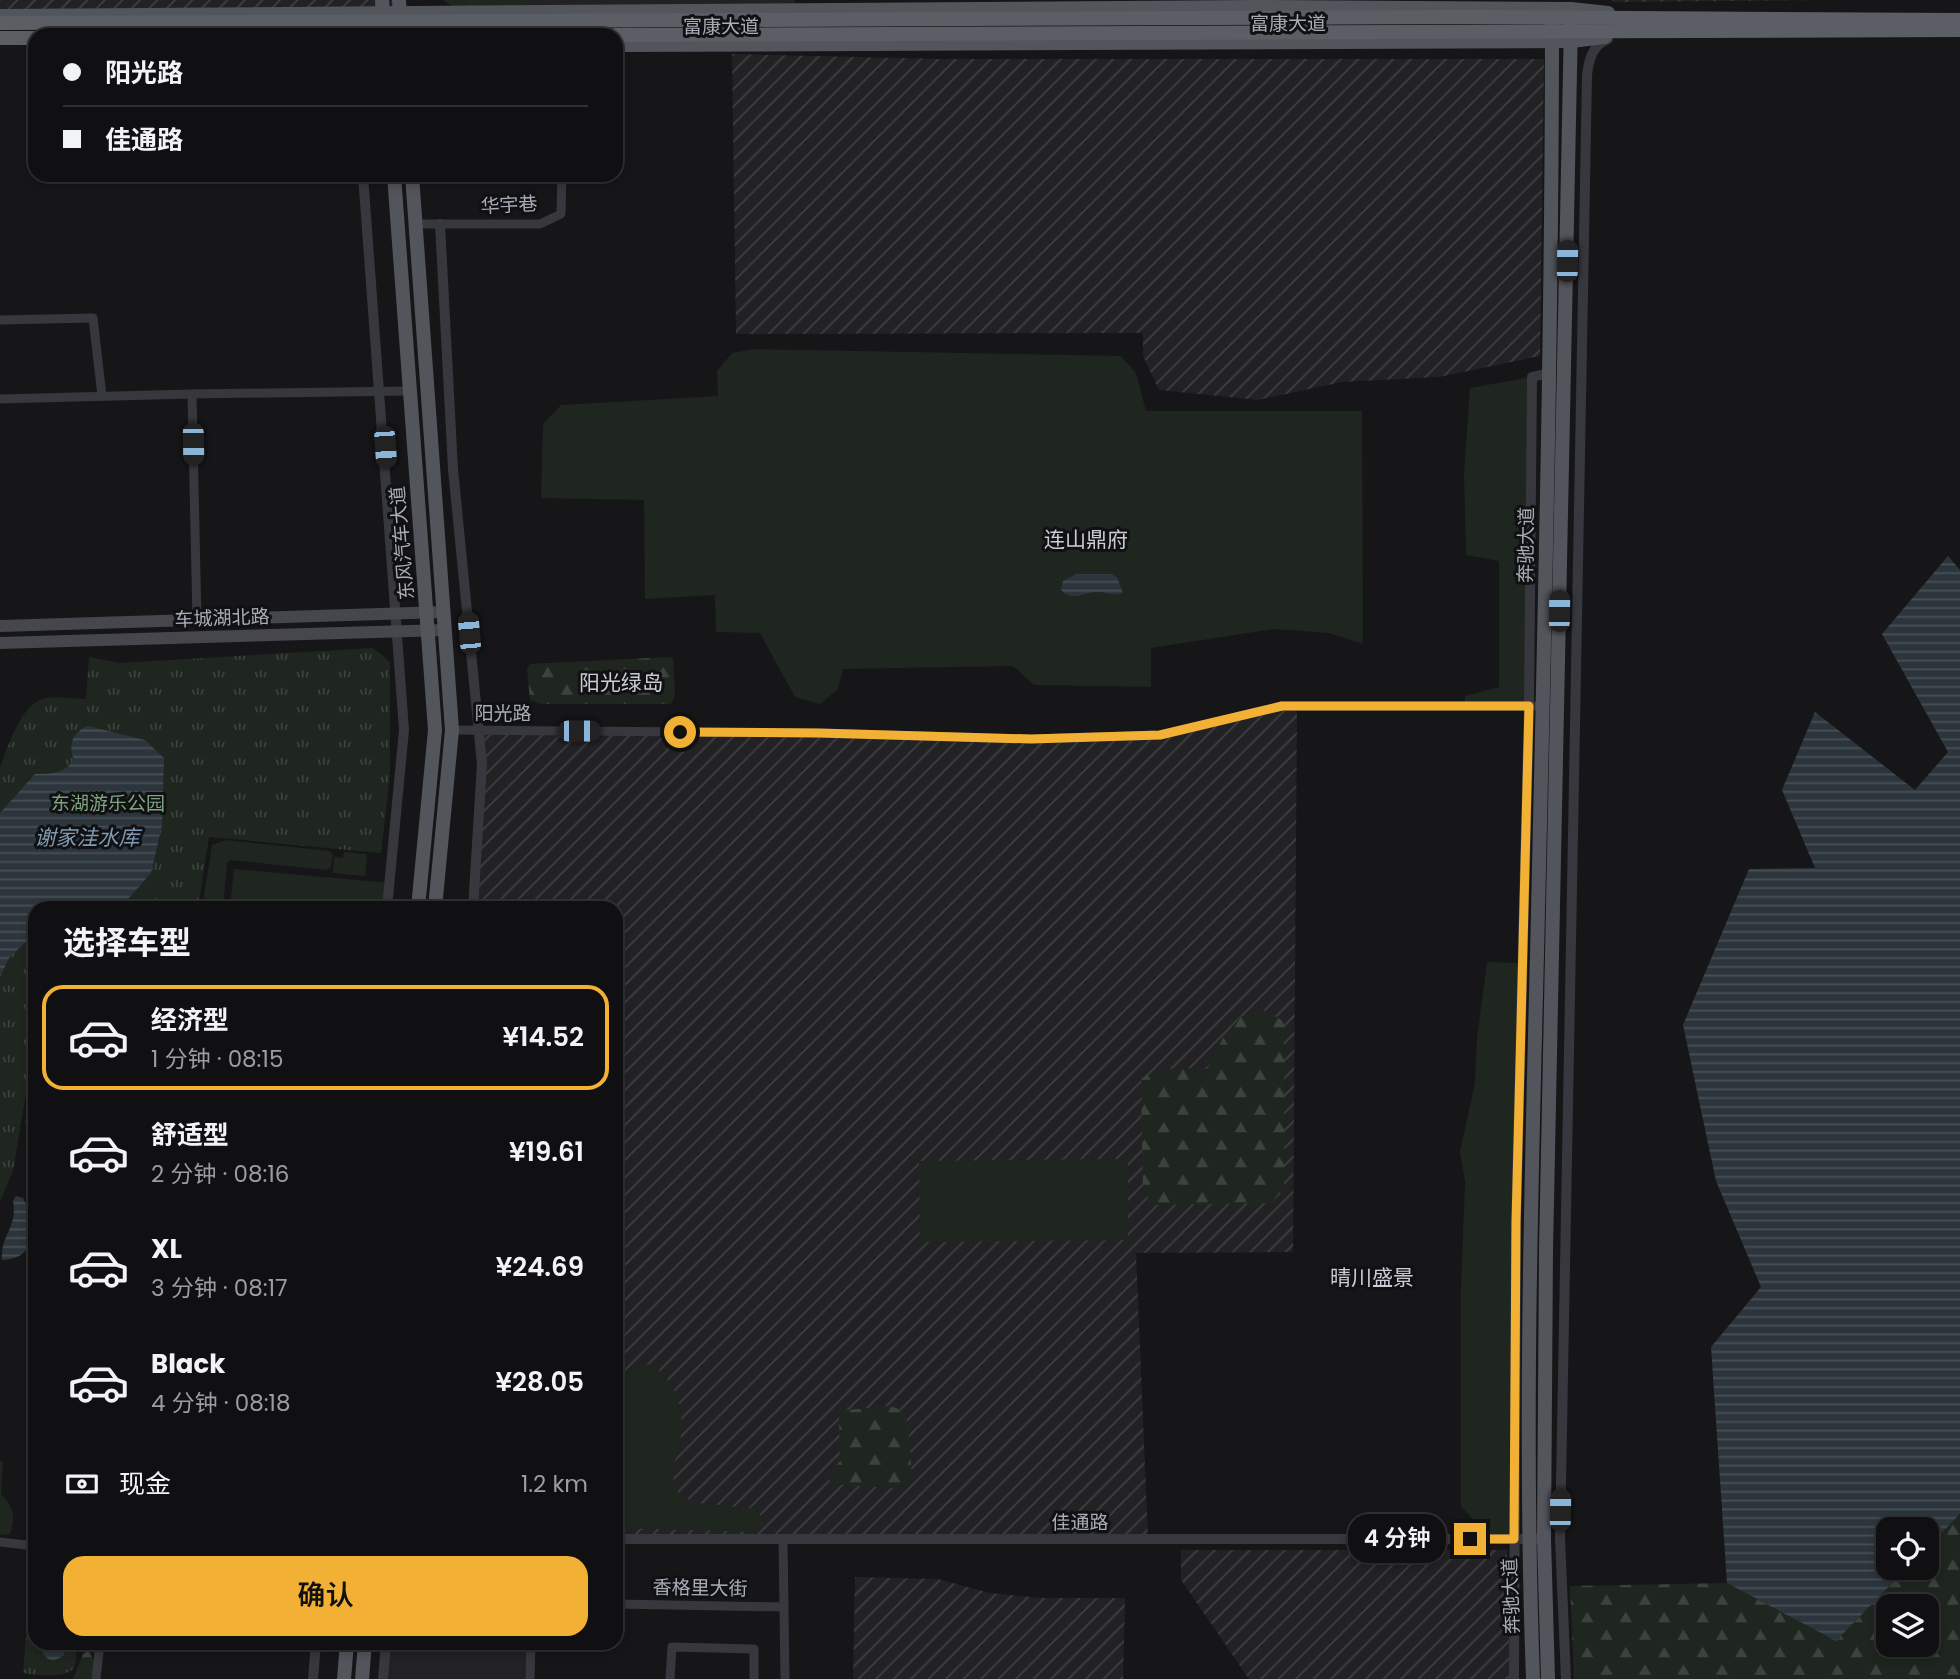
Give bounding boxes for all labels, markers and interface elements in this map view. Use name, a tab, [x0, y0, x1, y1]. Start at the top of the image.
street label: 富康大道	[1250, 10, 1326, 37]
street label: 富康大道	[683, 13, 759, 40]
text: 阳光路	[105, 55, 183, 91]
text: 佳通路	[105, 122, 183, 158]
street label: 华宇巷	[480, 190, 538, 220]
car	[1557, 240, 1578, 282]
car	[183, 423, 204, 465]
car	[374, 425, 397, 469]
street label: 东风汽车大道	[384, 485, 420, 601]
street label: 奔驰大道	[1512, 507, 1540, 583]
district label: 连山鼎府	[1044, 525, 1128, 554]
car	[1549, 590, 1570, 632]
street label: 车城湖北路	[174, 603, 270, 633]
car	[457, 611, 482, 655]
district label: 阳光绿岛	[579, 668, 663, 697]
street label: 阳光路	[474, 700, 532, 727]
route start	[664, 716, 696, 748]
car	[559, 721, 601, 742]
park label: 东湖游乐公园	[51, 790, 165, 817]
water label: 谢家洼水库	[35, 823, 142, 852]
text: 选择车型	[63, 920, 191, 965]
text: 经济型	[151, 1002, 229, 1038]
icon: car	[67, 1006, 130, 1069]
text: ¥14.52	[502, 1019, 584, 1055]
text: 1 分钟 · 08:15	[151, 1043, 283, 1075]
text: 舒适型	[151, 1117, 229, 1153]
icon: car	[67, 1121, 130, 1184]
text: ¥19.61	[509, 1134, 584, 1170]
text: 2 分钟 · 08:16	[151, 1158, 289, 1190]
text: XL	[151, 1231, 182, 1267]
icon: car	[67, 1236, 130, 1299]
text: ¥24.69	[496, 1249, 584, 1285]
district label: 晴川盛景	[1330, 1263, 1414, 1292]
text: 3 分钟 · 08:17	[151, 1272, 288, 1304]
text: Black	[151, 1346, 225, 1382]
icon: car	[67, 1351, 130, 1414]
text: ¥28.05	[496, 1364, 584, 1400]
text: 4 分钟 · 08:18	[151, 1387, 291, 1419]
icon: cash	[63, 1465, 101, 1503]
text: 现金	[119, 1466, 171, 1502]
text: 1.2 km	[521, 1468, 588, 1500]
car	[1550, 1489, 1571, 1531]
street label: 佳通路	[1051, 1509, 1109, 1536]
callout: 4 分钟	[1348, 1514, 1446, 1564]
map controls	[1876, 1517, 1939, 1657]
button: locate	[1876, 1517, 1939, 1580]
text: 4 分钟	[1364, 1522, 1430, 1554]
route end	[1454, 1523, 1486, 1555]
button: 确认	[63, 1556, 588, 1636]
street label: 奔驰大道	[1496, 1558, 1526, 1634]
street label: 香格里大街	[652, 1574, 748, 1602]
button: layers	[1876, 1594, 1939, 1657]

